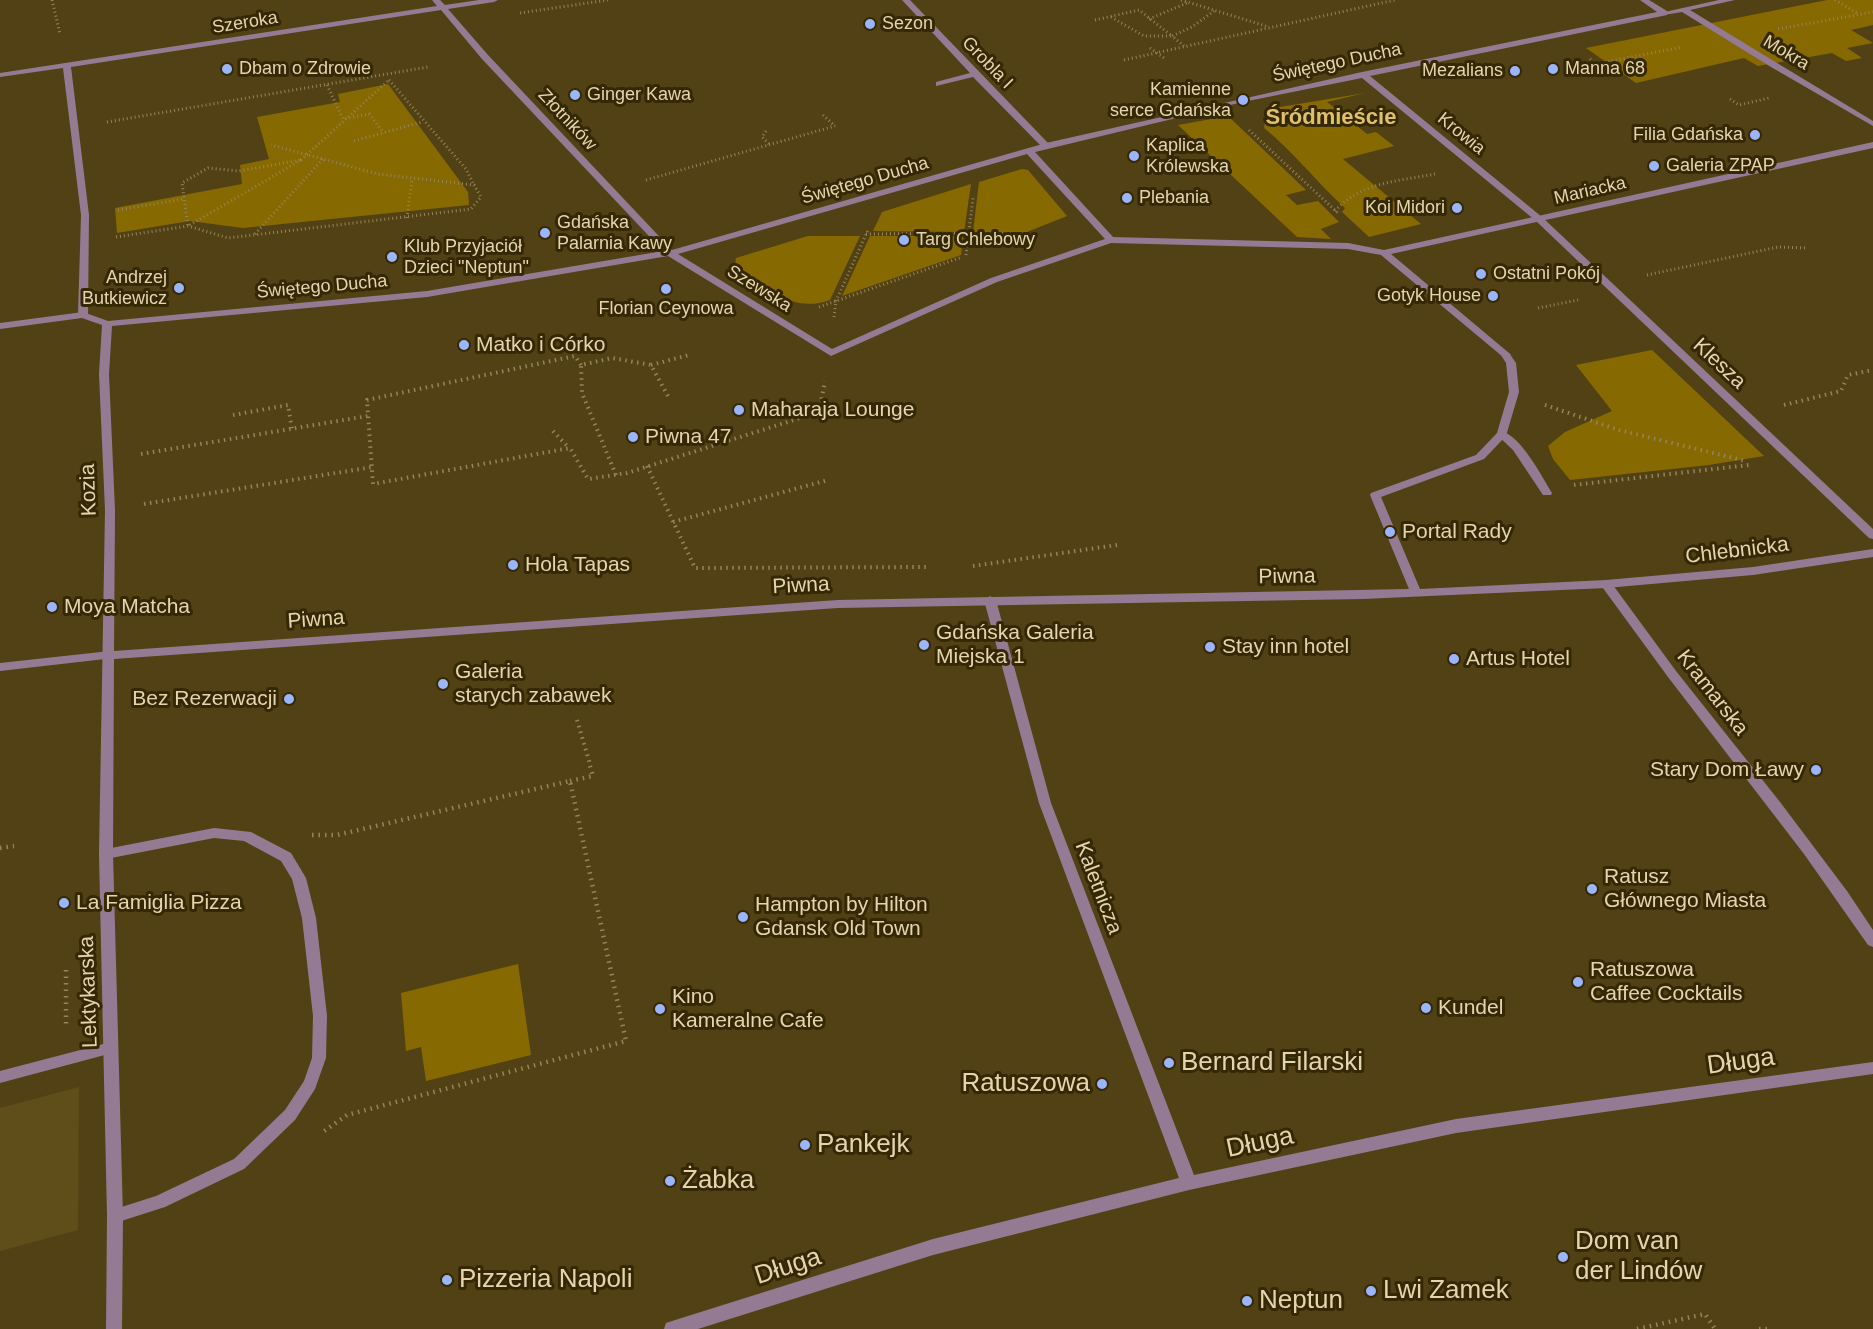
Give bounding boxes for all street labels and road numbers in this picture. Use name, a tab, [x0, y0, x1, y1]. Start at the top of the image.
street label: Szeroka	[211, 7, 279, 39]
street label: Mokra	[1759, 31, 1813, 75]
street label: Grobla I	[957, 32, 1017, 94]
street label: Świętego Ducha	[1271, 39, 1403, 87]
street label: Złotników	[533, 85, 601, 155]
street label: Krowia	[1433, 108, 1489, 160]
street label: Świętego Ducha	[799, 153, 931, 209]
street label: Mariacka	[1552, 172, 1628, 210]
street label: Szewska	[723, 261, 795, 317]
street label: Świętego Ducha	[256, 271, 388, 303]
street label: Klesza	[1687, 333, 1751, 395]
street label: Kozia	[75, 463, 103, 517]
street label: Chlebnicka	[1684, 532, 1790, 570]
street label: Piwna	[1258, 564, 1316, 590]
street label: Piwna	[772, 572, 830, 600]
street label: Piwna	[287, 605, 345, 635]
street label: Kramarska	[1671, 645, 1753, 741]
street label: Kaletnicza	[1069, 838, 1127, 938]
street label: Lektykarska	[74, 936, 104, 1048]
street label: Długa	[1705, 1042, 1777, 1082]
street label: Długa	[1224, 1121, 1296, 1165]
street label: Długa	[751, 1242, 825, 1292]

